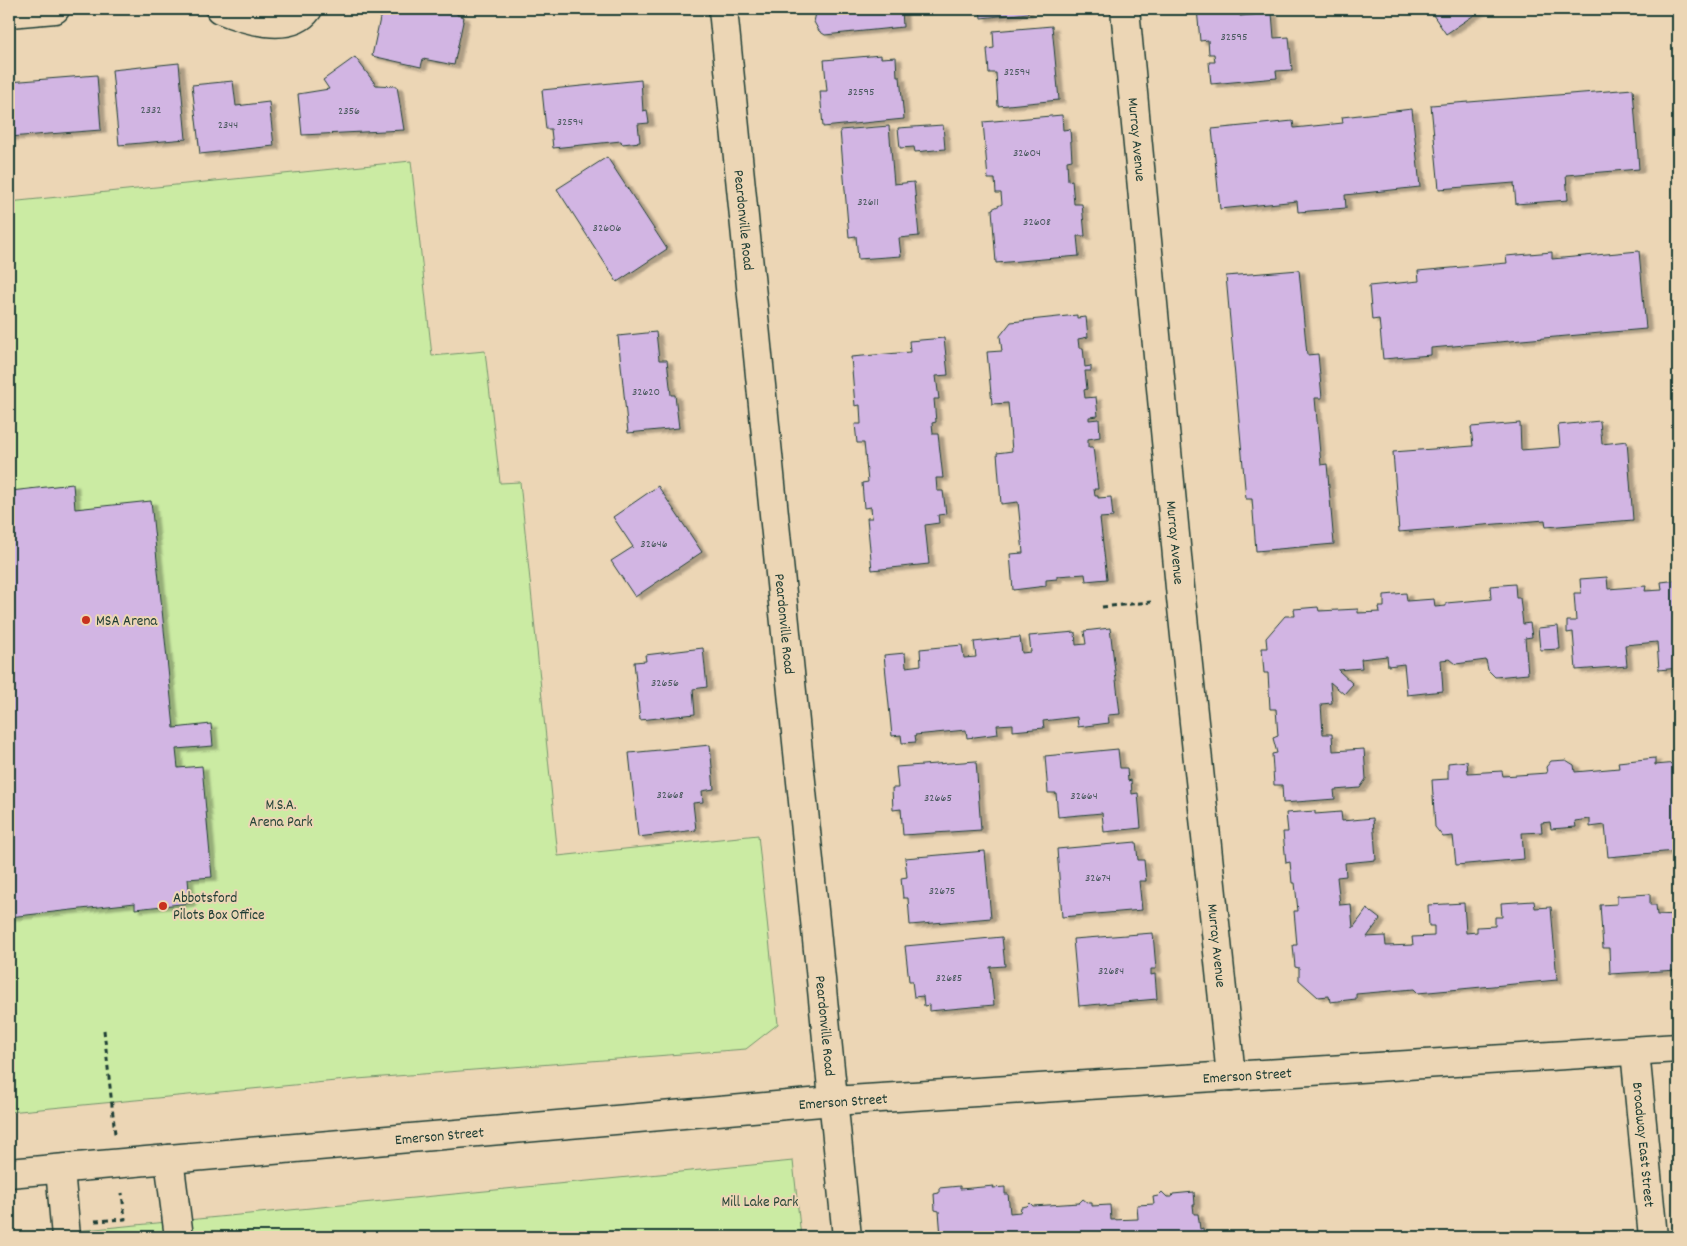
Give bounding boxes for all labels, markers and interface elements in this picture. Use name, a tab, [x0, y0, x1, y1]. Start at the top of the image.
house number: 32595	[1220, 29, 1248, 46]
house number: 32594	[1004, 64, 1030, 81]
house number: 32595	[847, 84, 875, 101]
street label: Murray Avenue	[1120, 97, 1150, 183]
house number: 2332	[140, 102, 162, 119]
house number: 2356	[338, 103, 360, 120]
house number: 32594	[557, 114, 583, 131]
house number: 2344	[218, 117, 238, 134]
house number: 32604	[1013, 145, 1041, 162]
street label: Peardonville Road	[726, 169, 758, 271]
house number: 32611	[857, 194, 879, 211]
house number: 32608	[1023, 214, 1051, 231]
house number: 32606	[593, 220, 622, 237]
house number: 32620	[632, 384, 660, 401]
street label: Murray Avenue	[1159, 500, 1189, 586]
house number: 32646	[640, 536, 668, 553]
street label: Peardonville Road	[767, 573, 799, 675]
place label: MSA Arena	[96, 611, 158, 633]
marker: MSA Arena	[80, 614, 92, 626]
house number: 32656	[651, 675, 679, 692]
house number: 32668	[656, 787, 684, 804]
house number: 32664	[1070, 788, 1098, 805]
house number: 32665	[924, 790, 952, 807]
park label: M.S.A. Arena Park	[249, 795, 313, 834]
house number: 32674	[1085, 870, 1111, 887]
house number: 32675	[929, 883, 955, 900]
place label: Abbotsford Pilots Box Office	[173, 888, 265, 927]
marker: Abbotsford Pilots Box Office	[157, 900, 169, 912]
street label: Murray Avenue	[1200, 903, 1231, 989]
house number: 32684	[1098, 963, 1124, 980]
house number: 32685	[936, 970, 962, 987]
street label: Peardonville Road	[808, 975, 840, 1077]
street label: Emerson Street	[1202, 1063, 1293, 1091]
street label: Broadway East Street	[1625, 1081, 1659, 1209]
street label: Emerson Street	[798, 1089, 889, 1117]
street label: Emerson Street	[394, 1123, 485, 1152]
park label: Mill Lake Park	[721, 1192, 799, 1214]

